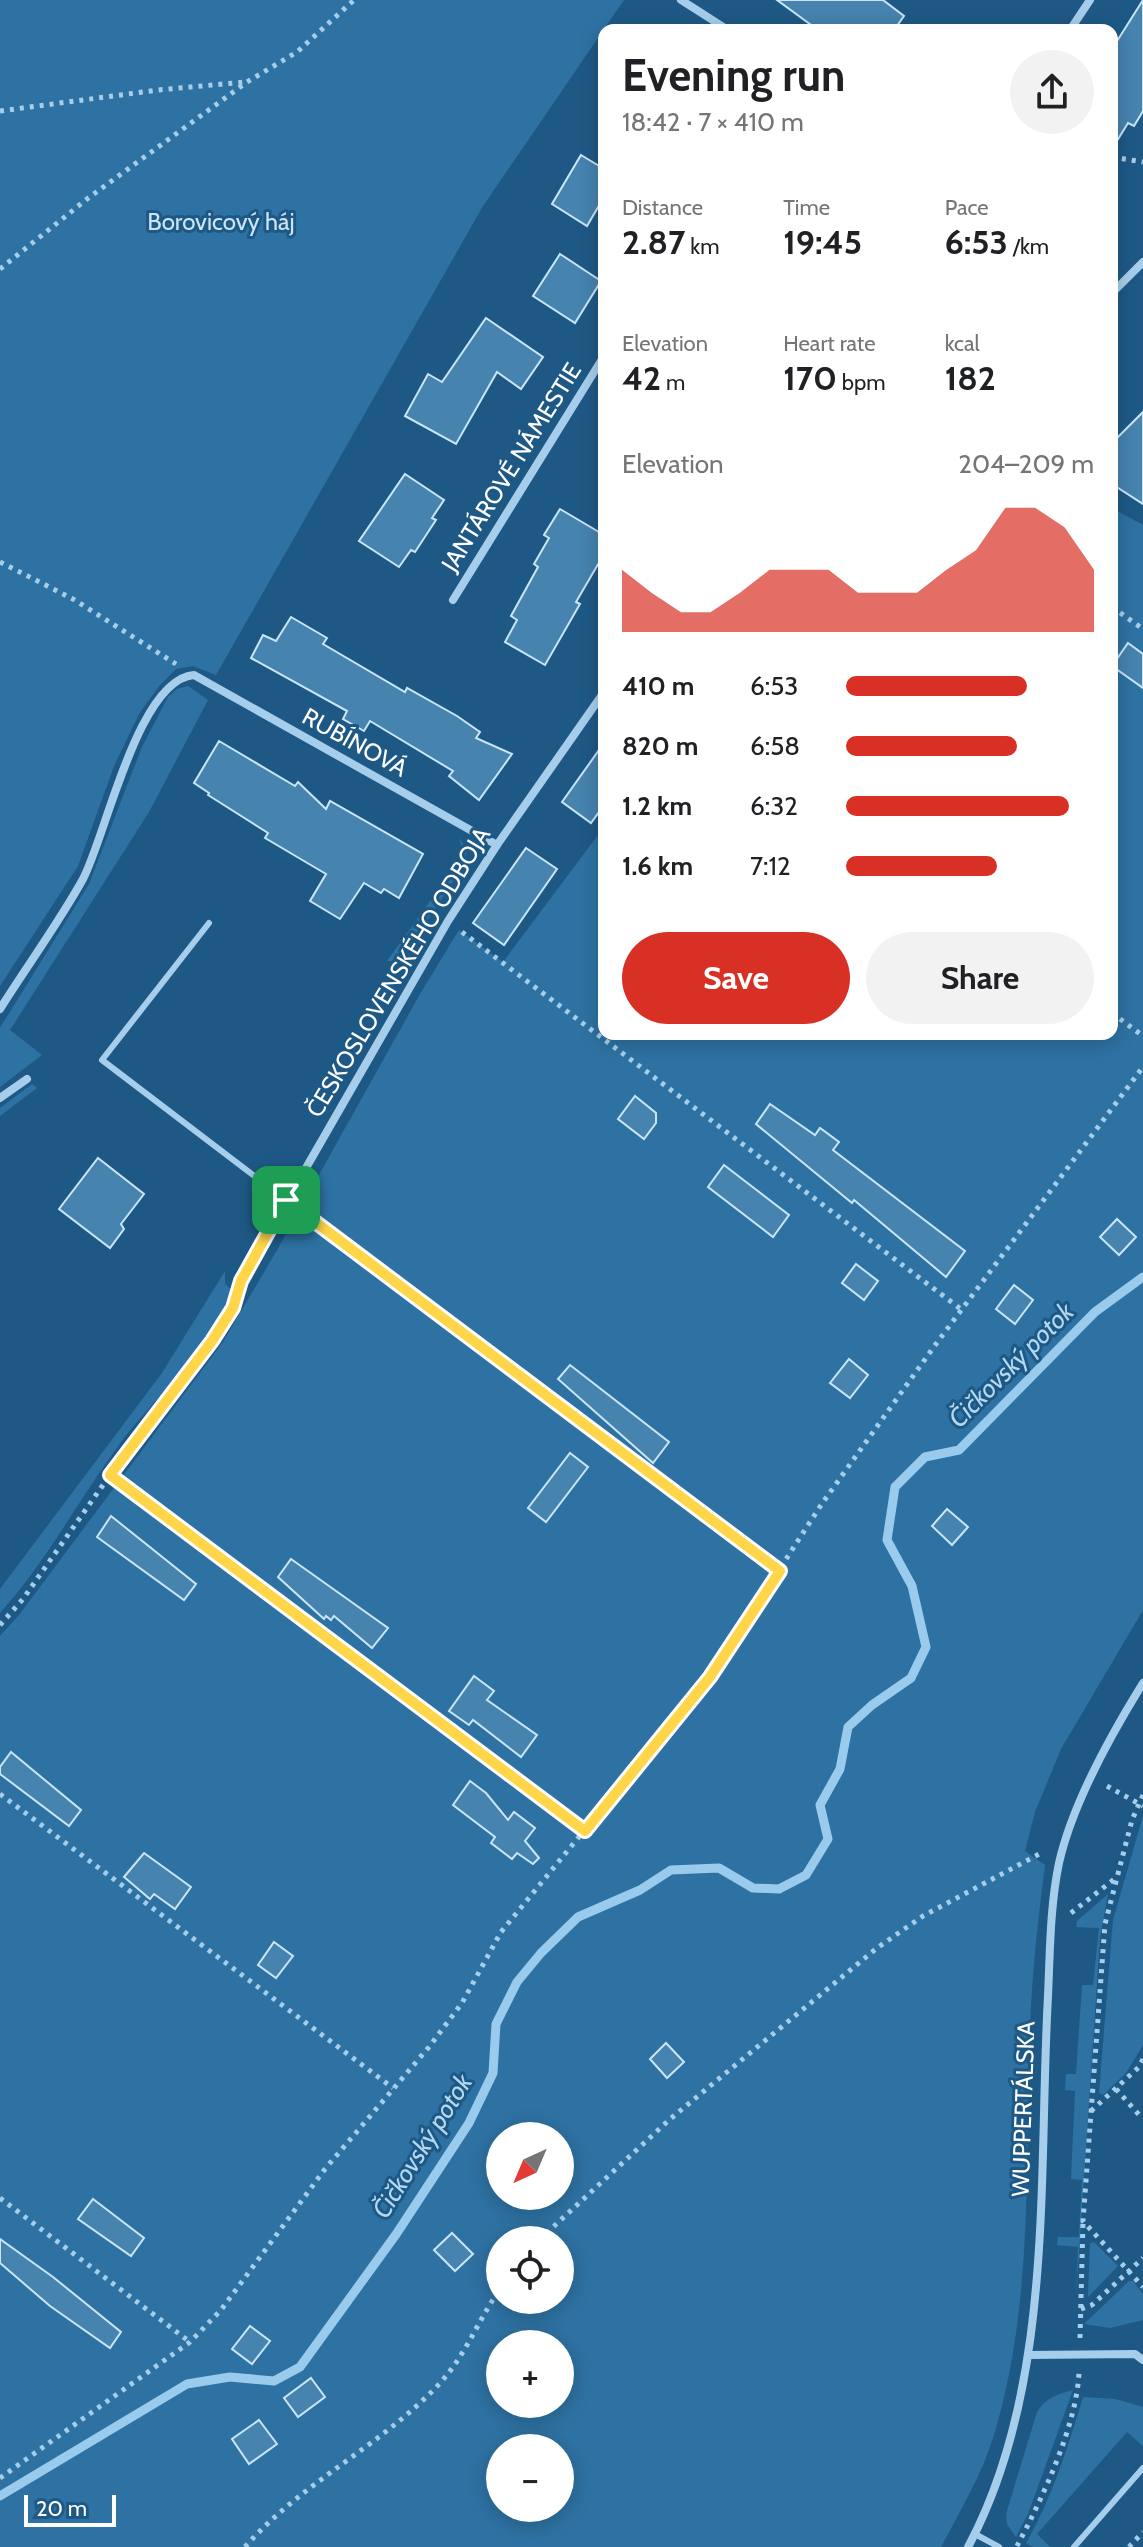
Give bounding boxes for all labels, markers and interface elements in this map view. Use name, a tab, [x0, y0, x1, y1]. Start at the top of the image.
text: Evening run	[622, 49, 845, 102]
button: share	[1010, 50, 1094, 134]
text: 18:42 · 7 × 410 m	[622, 106, 804, 138]
text: Distance	[622, 194, 703, 221]
text: Time	[783, 194, 830, 221]
text: Pace	[945, 194, 989, 221]
park label: Borovicový háj	[147, 207, 295, 236]
text: 2.87	[622, 221, 685, 263]
text: 19:45	[783, 221, 862, 263]
text: 6:53	[945, 221, 1008, 263]
text: km	[685, 233, 720, 260]
text: /km	[1008, 233, 1049, 260]
text: Elevation	[622, 330, 708, 357]
text: Heart rate	[783, 330, 875, 357]
text: kcal	[945, 330, 980, 357]
street label: JANTÁROVÉ NÁMESTIE	[434, 357, 587, 578]
text: 42	[622, 357, 661, 399]
text: 170	[783, 357, 837, 399]
text: 182	[945, 357, 996, 399]
text: m	[661, 369, 685, 396]
text: bpm	[837, 369, 886, 396]
text: Elevation	[622, 448, 724, 480]
text: 204–209 m	[958, 448, 1094, 480]
text: 410 m	[622, 670, 694, 702]
text: 6:53	[750, 670, 798, 702]
street label: RUBÍNOVÁ	[297, 701, 413, 783]
text: 820 m	[622, 730, 698, 762]
text: 6:58	[750, 730, 800, 762]
text: 1.2 km	[622, 790, 692, 822]
text: 6:32	[750, 790, 798, 822]
street label: ČESKOSLOVENSKÉHO ODBOJA	[300, 821, 496, 1122]
text: 1.6 km	[622, 850, 693, 882]
text: 7:12	[750, 850, 791, 882]
button: Save	[622, 932, 850, 1024]
button: Share	[866, 932, 1094, 1024]
pin	[252, 1166, 320, 1234]
icon: arrive	[264, 1178, 308, 1222]
water label: Čičkovský potok	[942, 1295, 1081, 1434]
street label: WUPPERTÁLSKA	[1005, 2020, 1041, 2197]
water label: Čičkovský potok	[365, 2067, 479, 2224]
north arrow	[486, 2122, 574, 2210]
map controls	[486, 2122, 574, 2522]
button: locate	[486, 2226, 574, 2314]
button: +	[486, 2330, 574, 2418]
button: −	[486, 2434, 574, 2522]
scale bar	[24, 2491, 116, 2527]
text: 20 m	[36, 2495, 87, 2522]

